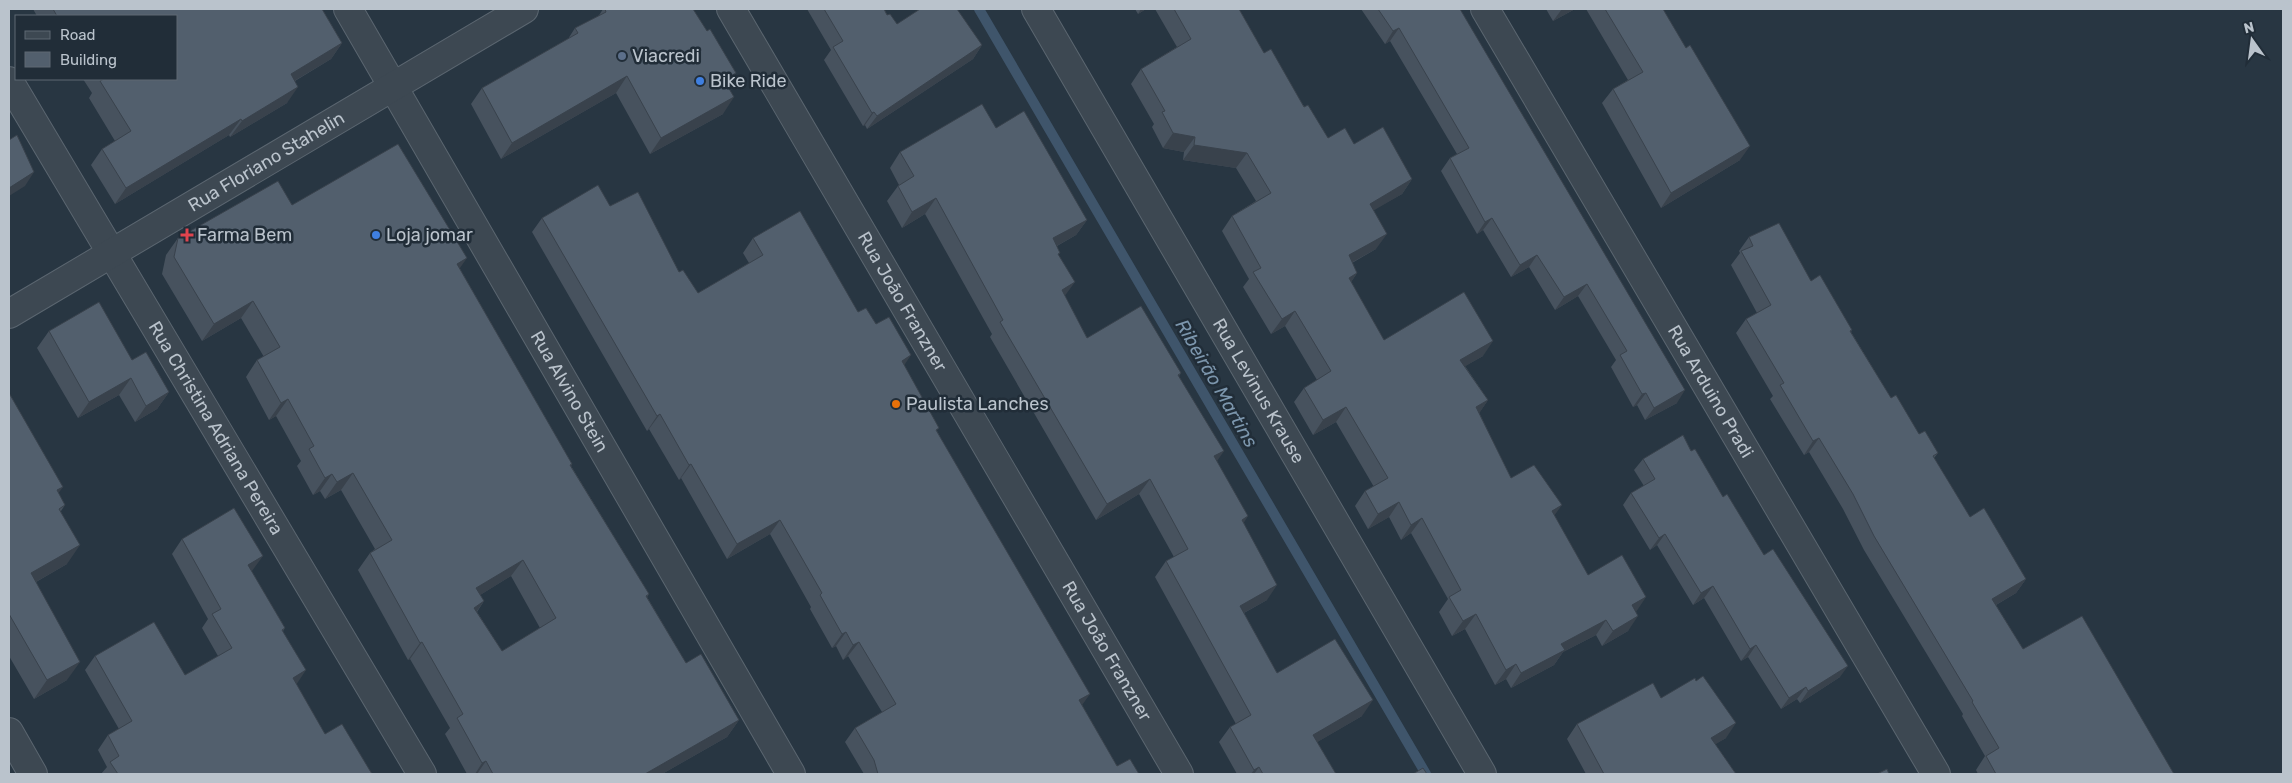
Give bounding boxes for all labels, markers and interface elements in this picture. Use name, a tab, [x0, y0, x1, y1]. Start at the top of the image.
legend	[15, 15, 178, 80]
north arrow	[2227, 15, 2277, 65]
text: N	[2242, 18, 2256, 37]
text: Road	[60, 26, 96, 44]
place label: Viacredi	[632, 45, 700, 67]
marker: Viacredi	[616, 50, 628, 62]
text: Building	[60, 51, 117, 69]
place label: Bike Ride	[710, 70, 787, 92]
marker: Bike Ride	[694, 75, 706, 87]
street label: Rua Floriano Stahelin	[184, 107, 348, 216]
place label: Farma Bem	[197, 224, 292, 246]
place label: Loja jomar	[386, 224, 473, 246]
street label: Rua João Franzner	[853, 228, 952, 376]
marker: Farma Bem	[181, 229, 193, 241]
marker: Loja jomar	[370, 229, 382, 241]
street label: Rua Levinus Krause	[1208, 314, 1309, 467]
water label: Ribeirão Martins	[1171, 315, 1263, 452]
street label: Rua Christina Adriana Pereira	[144, 317, 288, 539]
street label: Rua Arduino Pradi	[1663, 321, 1758, 462]
street label: Rua Alvino Stein	[526, 327, 613, 456]
place label: Paulista Lanches	[906, 393, 1049, 415]
marker: Paulista Lanches	[890, 398, 902, 410]
street label: Rua João Franzner	[1057, 577, 1157, 725]

